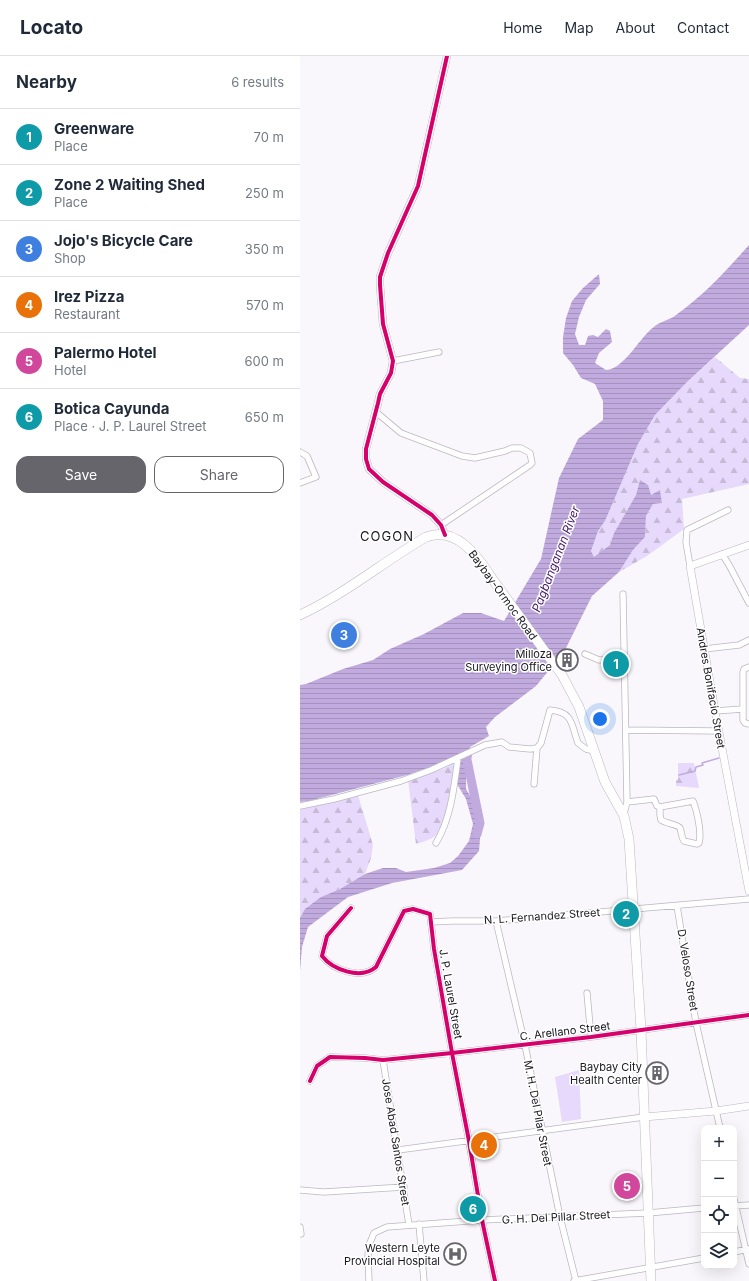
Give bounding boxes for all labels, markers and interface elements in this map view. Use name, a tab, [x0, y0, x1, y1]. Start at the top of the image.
text: Locato	[20, 16, 83, 39]
text: Home	[503, 19, 542, 36]
text: Map	[564, 19, 594, 36]
text: About	[616, 19, 655, 36]
text: Contact	[677, 19, 729, 36]
text: Nearby	[16, 72, 77, 92]
text: 6 results	[231, 74, 284, 90]
text: Greenware	[54, 119, 134, 138]
text: 1	[26, 129, 32, 145]
text: 70 m	[254, 129, 284, 145]
text: Place	[54, 138, 88, 154]
text: Zone 2 Waiting Shed	[54, 175, 205, 194]
text: 2	[25, 185, 33, 201]
text: 250 m	[245, 185, 284, 201]
text: Place	[54, 194, 88, 210]
text: Jojo's Bicycle Care	[54, 231, 193, 250]
text: 3	[25, 241, 33, 257]
text: 350 m	[245, 241, 284, 257]
text: Shop	[54, 250, 86, 266]
text: Irez Pizza	[54, 287, 124, 306]
text: 4	[25, 297, 33, 313]
text: 570 m	[246, 297, 284, 313]
text: Restaurant	[54, 306, 120, 322]
text: Palermo Hotel	[54, 343, 157, 362]
text: 5	[25, 353, 33, 369]
text: 600 m	[244, 353, 284, 369]
text: Hotel	[54, 362, 86, 378]
text: Botica Cayunda	[54, 399, 169, 418]
text: 6	[25, 409, 33, 425]
text: 650 m	[245, 409, 284, 425]
text: Place · J. P. Laurel Street	[54, 418, 207, 434]
button: Save	[16, 456, 146, 493]
button: Share	[154, 456, 284, 493]
water label: Pagbanganan River	[528, 503, 583, 614]
district label: COGON	[360, 528, 414, 544]
street label: Baybay-Ormoc Road	[466, 547, 540, 643]
pin: 3	[331, 620, 357, 650]
street label: Andres Bonifacio Street	[693, 626, 729, 750]
place label: Milloza Surveying Office	[465, 647, 552, 674]
building icon: Milloza Surveying Office	[554, 647, 580, 673]
pin: 1	[603, 649, 629, 679]
your location	[590, 709, 610, 729]
pin: 2	[613, 899, 639, 929]
street label: N. L. Fernandez Street	[484, 905, 601, 927]
street label: D. Veloso Street	[675, 928, 701, 1012]
street label: J. P. Laurel Street	[436, 948, 466, 1040]
street label: C. Arellano Street	[519, 1018, 611, 1043]
street label: M. H. Del Pilar Street	[521, 1059, 555, 1168]
place label: Baybay City Health Center	[570, 1060, 642, 1087]
building icon: Baybay City Health Center	[644, 1060, 670, 1086]
street label: Jose Abad Santos Street	[379, 1077, 413, 1207]
map controls	[701, 1125, 737, 1269]
button: +	[701, 1125, 737, 1161]
pin: 4	[471, 1130, 497, 1160]
button: −	[701, 1161, 737, 1197]
pin: 5	[614, 1171, 640, 1201]
pin: 6	[460, 1194, 486, 1224]
button: locate	[701, 1197, 737, 1233]
street label: G. H. Del Pillar Street	[501, 1207, 611, 1227]
button: layers	[701, 1233, 737, 1269]
place label: Western Leyte Provincial Hospital	[344, 1241, 440, 1268]
hospital icon: Western Leyte Provincial Hospital	[442, 1241, 468, 1267]

